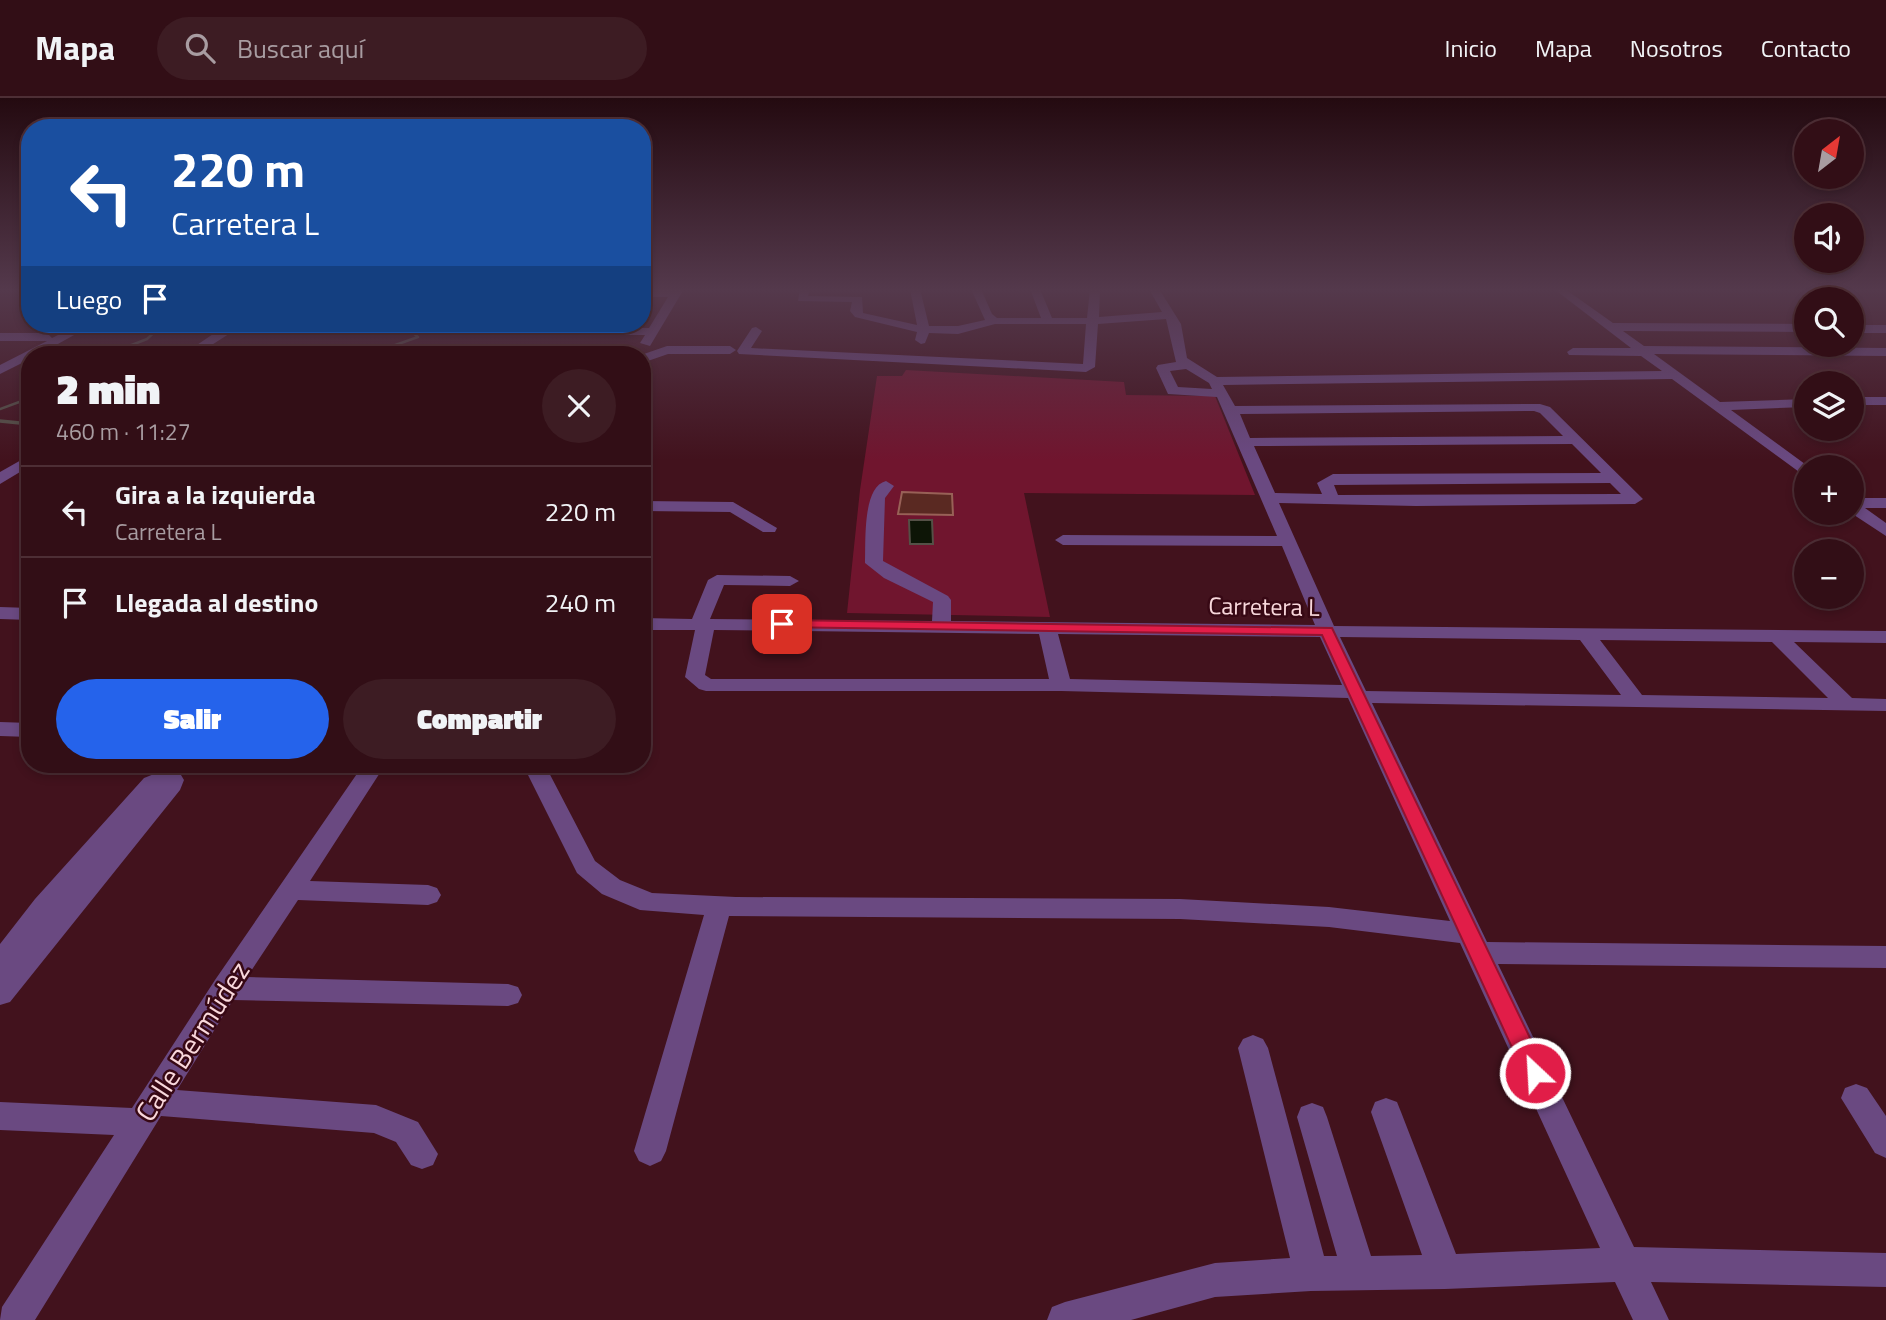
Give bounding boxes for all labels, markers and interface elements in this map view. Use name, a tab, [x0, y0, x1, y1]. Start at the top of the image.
search box	[157, 17, 647, 80]
text: Mapa	[35, 23, 115, 73]
icon: search	[181, 29, 219, 67]
text: Buscar aquí	[237, 29, 364, 68]
text: Inicio	[1445, 30, 1497, 66]
text: Mapa	[1535, 30, 1592, 66]
text: Nosotros	[1630, 30, 1723, 66]
text: Contacto	[1761, 30, 1851, 66]
north arrow	[1794, 119, 1864, 189]
map controls	[1794, 119, 1864, 609]
text: 220 m	[171, 131, 305, 206]
icon: left	[56, 147, 147, 238]
text: Carretera L	[171, 199, 319, 247]
button: sound	[1794, 203, 1864, 273]
text: Luego	[56, 280, 122, 319]
icon: arrive	[136, 280, 174, 318]
button: search	[1794, 287, 1864, 357]
text: 2 min	[56, 356, 160, 420]
button: close	[542, 369, 616, 443]
button: layers	[1794, 371, 1864, 441]
text: 460 m · 11:27	[56, 414, 191, 449]
button: +	[1794, 455, 1864, 525]
text: Gira a la izquierda	[115, 475, 316, 514]
text: 220 m	[545, 492, 616, 531]
icon: left	[56, 493, 94, 531]
text: Carretera L	[115, 514, 222, 549]
button: −	[1794, 539, 1864, 609]
text: Llegada al destino	[115, 583, 318, 622]
text: 240 m	[545, 583, 616, 622]
icon: arrive	[56, 584, 94, 622]
street label: Carretera L	[1208, 587, 1320, 625]
pin	[752, 594, 812, 654]
icon: arrive	[763, 605, 801, 643]
button: Salir	[56, 679, 329, 759]
button: Compartir	[343, 679, 616, 759]
street label: Calle Bermúdez	[124, 952, 260, 1130]
position arrow	[1498, 1036, 1572, 1110]

